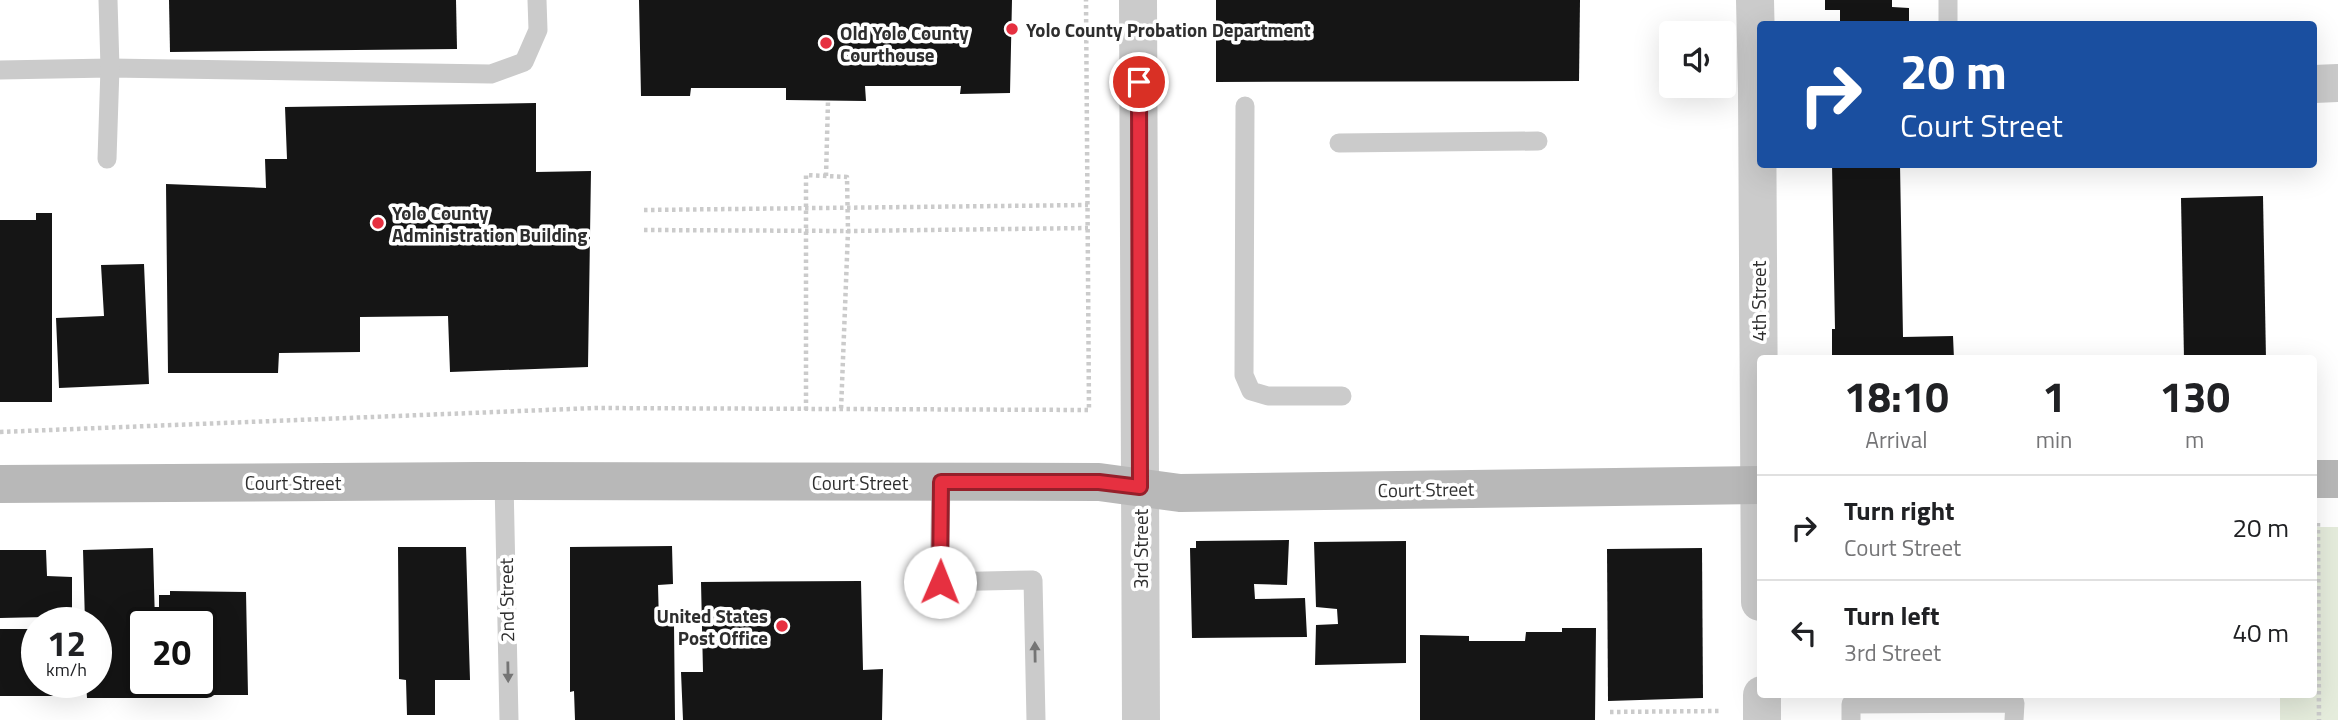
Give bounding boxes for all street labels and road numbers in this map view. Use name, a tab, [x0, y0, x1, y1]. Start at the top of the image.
street label: 4th Street	[1744, 260, 1773, 341]
street label: Court Street	[245, 468, 342, 497]
street label: Court Street	[812, 468, 909, 497]
street label: Court Street	[1377, 474, 1475, 504]
street label: 3rd Street	[1126, 509, 1155, 589]
street label: 2nd Street	[491, 557, 521, 642]

